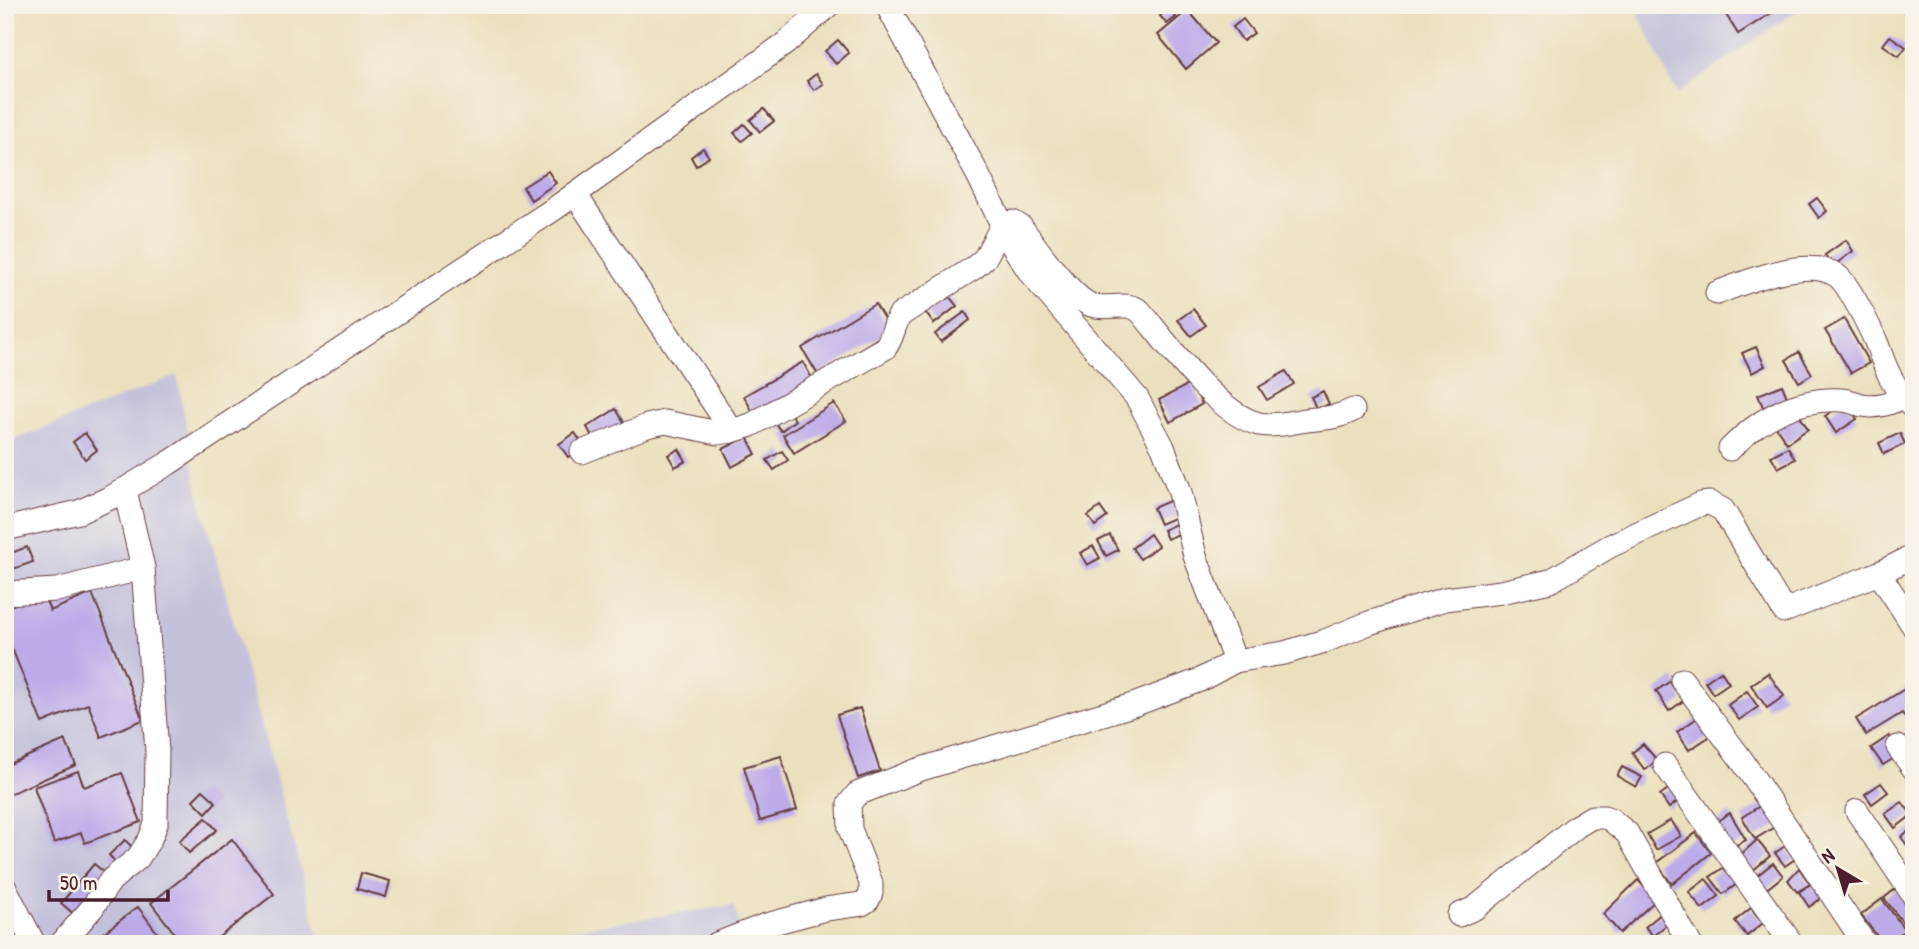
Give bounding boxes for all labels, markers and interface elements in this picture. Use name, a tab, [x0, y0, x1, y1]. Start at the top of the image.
north arrow	[1804, 834, 1874, 904]
text: N	[1816, 842, 1840, 869]
scale bar	[49, 858, 168, 902]
text: 50 m	[60, 868, 97, 897]

